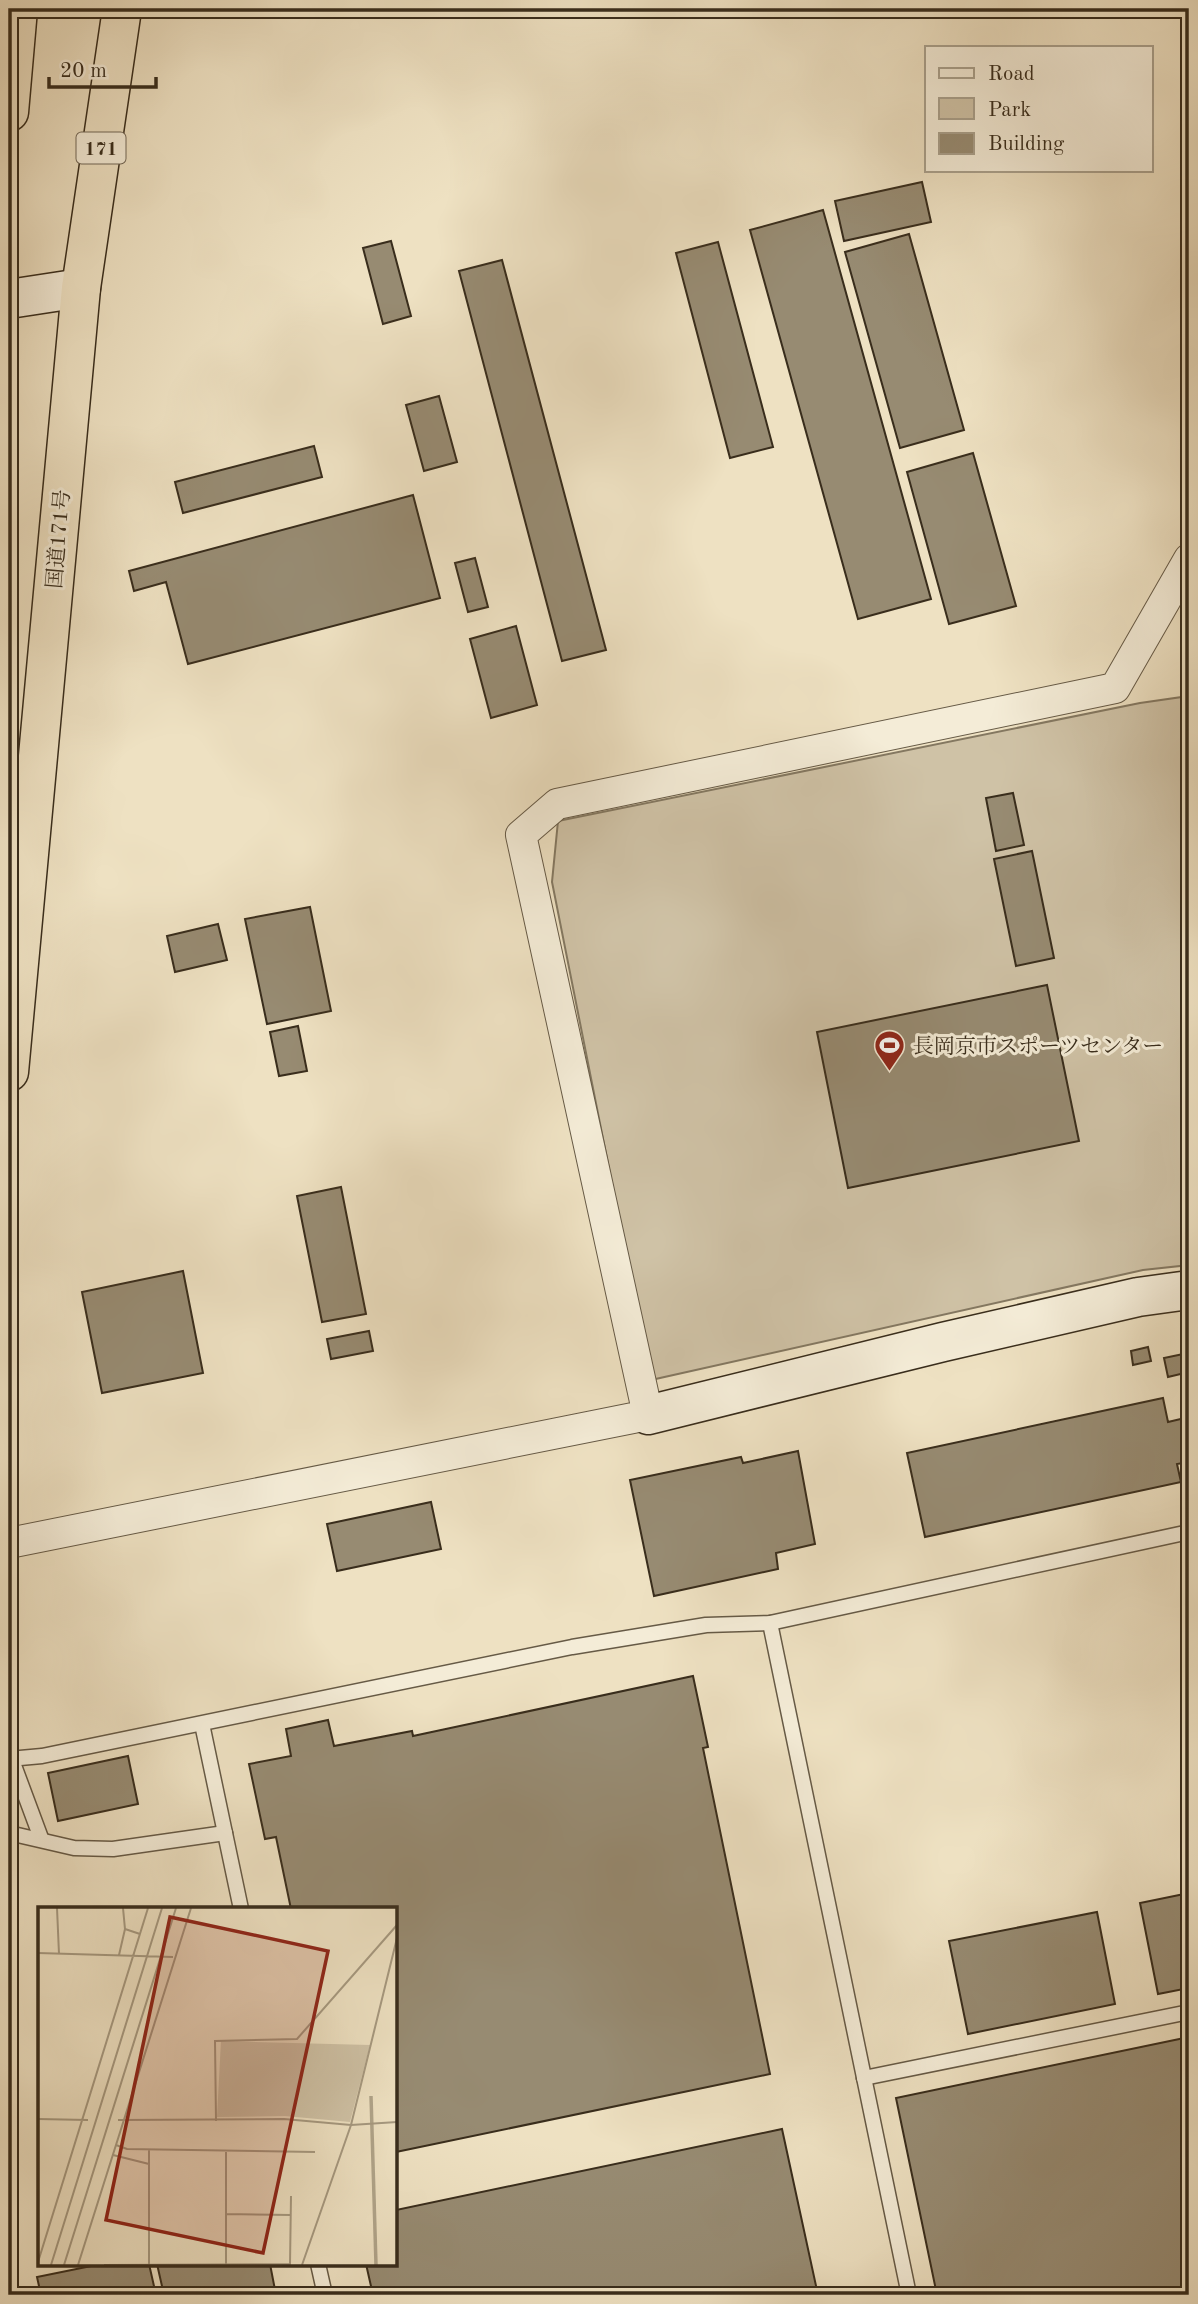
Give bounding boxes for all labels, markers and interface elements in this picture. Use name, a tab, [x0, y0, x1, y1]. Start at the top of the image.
scale bar	[49, 46, 156, 90]
legend	[925, 46, 1152, 172]
text: 20 m	[60, 61, 107, 82]
text: Road	[988, 64, 1035, 85]
text: Park	[988, 100, 1031, 121]
road number: 171	[76, 132, 126, 164]
text: Building	[988, 134, 1065, 155]
street label: 国道171号	[43, 488, 74, 590]
sports icon: 長岡京市スポーツセンター	[873, 1029, 907, 1073]
place label: 長岡京市スポーツセンター	[913, 1035, 1163, 1058]
inset map	[38, 1907, 397, 2266]

